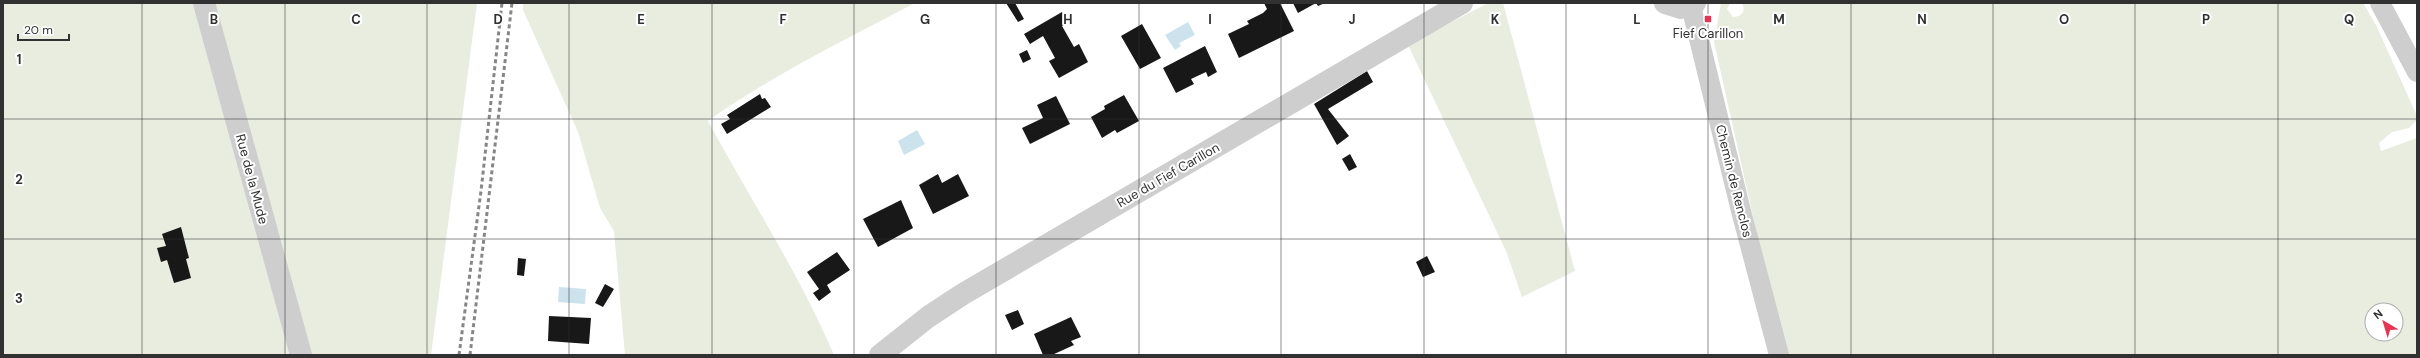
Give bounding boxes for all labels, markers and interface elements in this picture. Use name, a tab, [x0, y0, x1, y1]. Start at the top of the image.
text: B	[210, 11, 218, 28]
text: C	[351, 11, 361, 28]
text: D	[493, 11, 503, 28]
text: E	[637, 11, 645, 28]
text: F	[779, 11, 787, 28]
text: G	[920, 11, 930, 28]
text: H	[1063, 11, 1073, 28]
text: I	[1208, 11, 1212, 28]
text: J	[1348, 11, 1356, 28]
text: K	[1491, 11, 1500, 28]
text: L	[1633, 11, 1641, 28]
text: M	[1773, 11, 1785, 28]
text: N	[1917, 11, 1927, 28]
text: O	[2059, 11, 2069, 28]
text: P	[2202, 11, 2210, 28]
text: Q	[2344, 11, 2354, 28]
marker: Fief Carillon	[1703, 14, 1713, 24]
scale bar	[18, 16, 69, 42]
text: 20 m	[24, 22, 53, 38]
place label: Fief Carillon	[1673, 25, 1743, 42]
text: 1	[17, 51, 21, 68]
street label: Chemin de Renclos	[1712, 123, 1756, 239]
street label: Rue de la Mude	[232, 132, 272, 226]
street label: Rue du Fief Carillon	[1114, 139, 1222, 211]
text: 2	[15, 171, 23, 188]
text: 3	[15, 290, 23, 307]
north arrow	[2364, 302, 2404, 342]
text: N	[2370, 306, 2385, 322]

